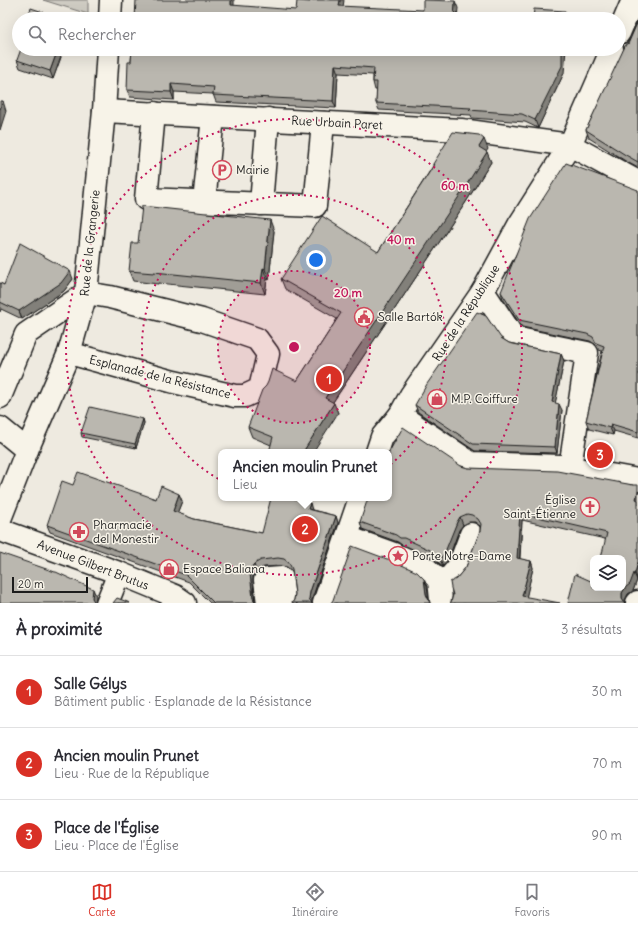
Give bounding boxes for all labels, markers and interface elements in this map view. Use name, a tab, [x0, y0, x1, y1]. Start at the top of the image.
search box	[12, 12, 626, 56]
icon: search	[26, 23, 48, 45]
text: Rechercher	[58, 25, 136, 44]
street label: Rue Urbain Paret	[291, 113, 383, 132]
parking icon: Mairie	[211, 159, 233, 181]
place label: Mairie	[236, 162, 269, 177]
text: 60 m	[441, 178, 470, 193]
street label: Rue de la Grangerie	[76, 189, 103, 297]
text: 40 m	[387, 232, 416, 247]
your location	[306, 250, 326, 270]
street label: Rue de la République	[429, 262, 502, 364]
text: 20 m	[334, 285, 362, 300]
public building icon: Salle Bartók	[353, 306, 375, 328]
place label: Salle Bartók	[378, 309, 443, 324]
centre of rings	[287, 340, 301, 354]
street label: Esplanade de la Résistance	[88, 352, 232, 401]
pin: 1	[316, 364, 342, 394]
shop icon: M.P. Coiffure	[426, 388, 448, 410]
place label: M.P. Coiffure	[451, 391, 518, 406]
pin: 3	[587, 440, 613, 470]
popup	[218, 449, 392, 501]
text: Ancien moulin Prunet	[233, 457, 377, 476]
text: Lieu	[233, 476, 257, 493]
place label: Église Saint-Étienne	[504, 492, 576, 521]
church icon: Église Saint-Étienne	[579, 496, 601, 518]
pin: 2	[292, 514, 318, 544]
place label: Pharmacie del Monestir	[93, 517, 159, 546]
pharmacy icon: Pharmacie del Monestir	[68, 521, 90, 543]
street label: Avenue Gilbert Brutus	[35, 536, 151, 593]
place icon: Porte Notre-Dame	[387, 545, 409, 567]
place label: Porte Notre-Dame	[412, 548, 511, 563]
map controls	[590, 555, 626, 591]
button: layers	[590, 555, 626, 591]
shop icon: Espace Baliana	[158, 558, 180, 580]
place label: Espace Baliana	[183, 561, 265, 576]
scale bar	[12, 575, 88, 594]
text: 20 m	[18, 577, 44, 591]
text: À proximité	[16, 618, 102, 640]
text: 3 résultats	[561, 621, 622, 638]
text: Salle Gélys	[54, 674, 127, 693]
text: 1	[26, 683, 32, 700]
text: 30 m	[592, 683, 622, 700]
text: Bâtiment public · Esplanade de la Résistance	[54, 693, 312, 710]
text: Ancien moulin Prunet	[54, 746, 199, 765]
text: 2	[25, 755, 33, 772]
text: 70 m	[593, 755, 622, 772]
text: Lieu · Rue de la République	[54, 765, 209, 782]
text: Place de l'Église	[54, 818, 159, 837]
text: 3	[25, 827, 33, 844]
text: 90 m	[591, 827, 622, 844]
text: Lieu · Place de l'Église	[54, 837, 179, 854]
tab: Carte	[88, 881, 116, 919]
tab: Itinéraire	[292, 881, 338, 919]
tab: Favoris	[514, 881, 550, 919]

